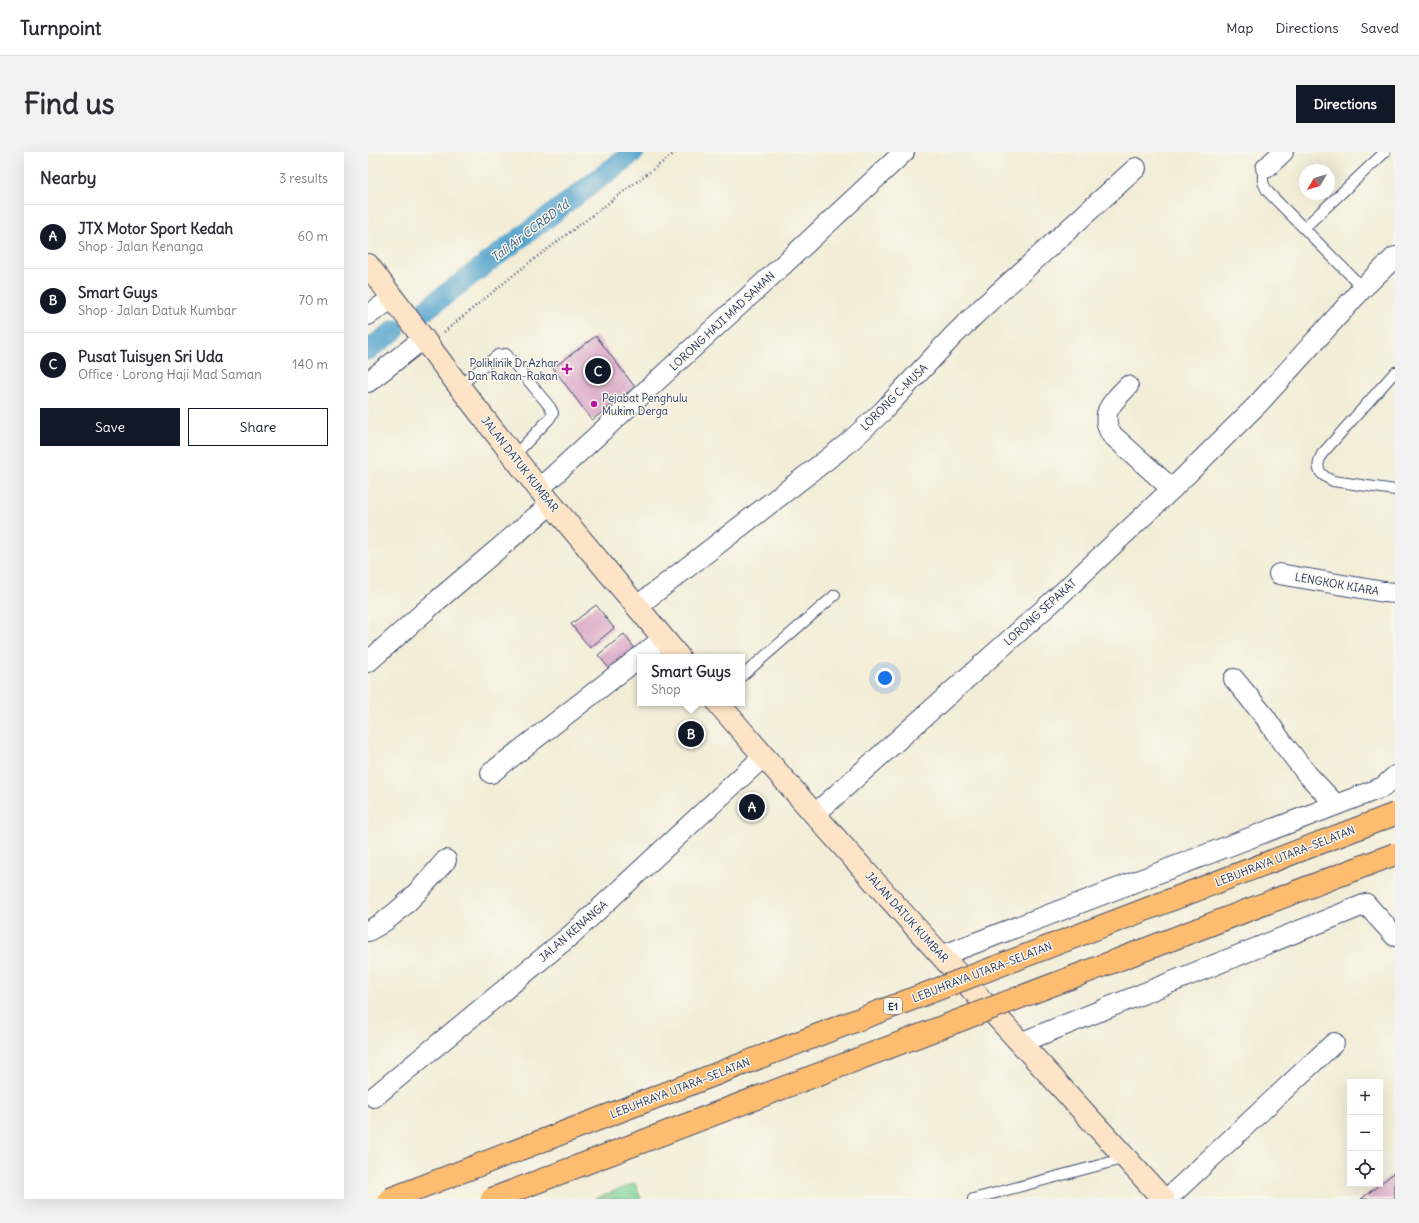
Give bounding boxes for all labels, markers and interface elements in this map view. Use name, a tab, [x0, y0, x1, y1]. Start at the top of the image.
text: Turnpoint	[20, 16, 101, 40]
text: Map	[1226, 19, 1253, 37]
text: Directions	[1275, 19, 1339, 37]
text: Saved	[1361, 19, 1399, 37]
button: Directions	[1296, 85, 1395, 123]
text: Find us	[24, 86, 115, 122]
north arrow	[1299, 164, 1335, 200]
text: Nearby	[40, 167, 96, 189]
text: 3 results	[279, 170, 328, 187]
water label: Tali Air CCRBD 1d	[488, 195, 573, 265]
text: JTX Motor Sport Kedah	[78, 219, 233, 238]
text: A	[49, 228, 57, 245]
text: 60 m	[297, 228, 328, 245]
text: Shop · Jalan Kenanga	[78, 238, 203, 255]
street label: LORONG HAJI MAD SAMAN	[666, 269, 778, 373]
text: Smart Guys	[78, 283, 158, 302]
text: B	[49, 292, 57, 309]
text: 70 m	[299, 292, 328, 309]
text: Shop · Jalan Datuk Kumbar	[78, 302, 237, 319]
text: Pusat Tuisyen Sri Uda	[78, 347, 223, 366]
text: C	[49, 356, 57, 373]
text: 140 m	[292, 356, 328, 373]
place label: Poliklinik Dr.Azhar Dan Rakan-Rakan	[468, 356, 559, 383]
pin: C	[585, 356, 611, 386]
street label: LORONG C-MUSA	[858, 361, 930, 433]
marker: Poliklinik Dr.Azhar Dan Rakan-Rakan	[561, 363, 573, 375]
text: Office · Lorong Haji Mad Saman	[78, 366, 262, 383]
place label: Pejabat Penghulu Mukim Derga	[602, 391, 688, 418]
marker: Pejabat Penghulu Mukim Derga	[589, 399, 599, 409]
button: Save	[40, 408, 180, 446]
button: Share	[188, 408, 328, 446]
street label: JALAN DATUK KUMBAR	[478, 413, 562, 515]
street label: LENGKOK KIARA	[1294, 570, 1380, 598]
street label: LORONG SEPAKAT	[1001, 576, 1079, 648]
popup	[637, 654, 745, 706]
text: Smart Guys	[651, 662, 731, 681]
your location	[875, 668, 895, 688]
text: Shop	[651, 681, 681, 698]
pin: B	[678, 719, 704, 749]
pin: A	[739, 792, 765, 822]
street label: LEBUHRAYA UTARA–SELATAN	[1213, 823, 1357, 889]
street label: JALAN DATUK KUMBAR	[862, 869, 952, 965]
street label: JALAN KENANGA	[536, 897, 610, 965]
street label: LEBUHRAYA UTARA–SELATAN	[910, 939, 1054, 1005]
road number: E1	[884, 998, 902, 1014]
street label: LEBUHRAYA UTARA–SELATAN	[608, 1055, 752, 1121]
map controls	[1347, 1079, 1383, 1187]
button: +	[1347, 1079, 1383, 1115]
button: −	[1347, 1115, 1383, 1151]
button: locate	[1347, 1151, 1383, 1187]

